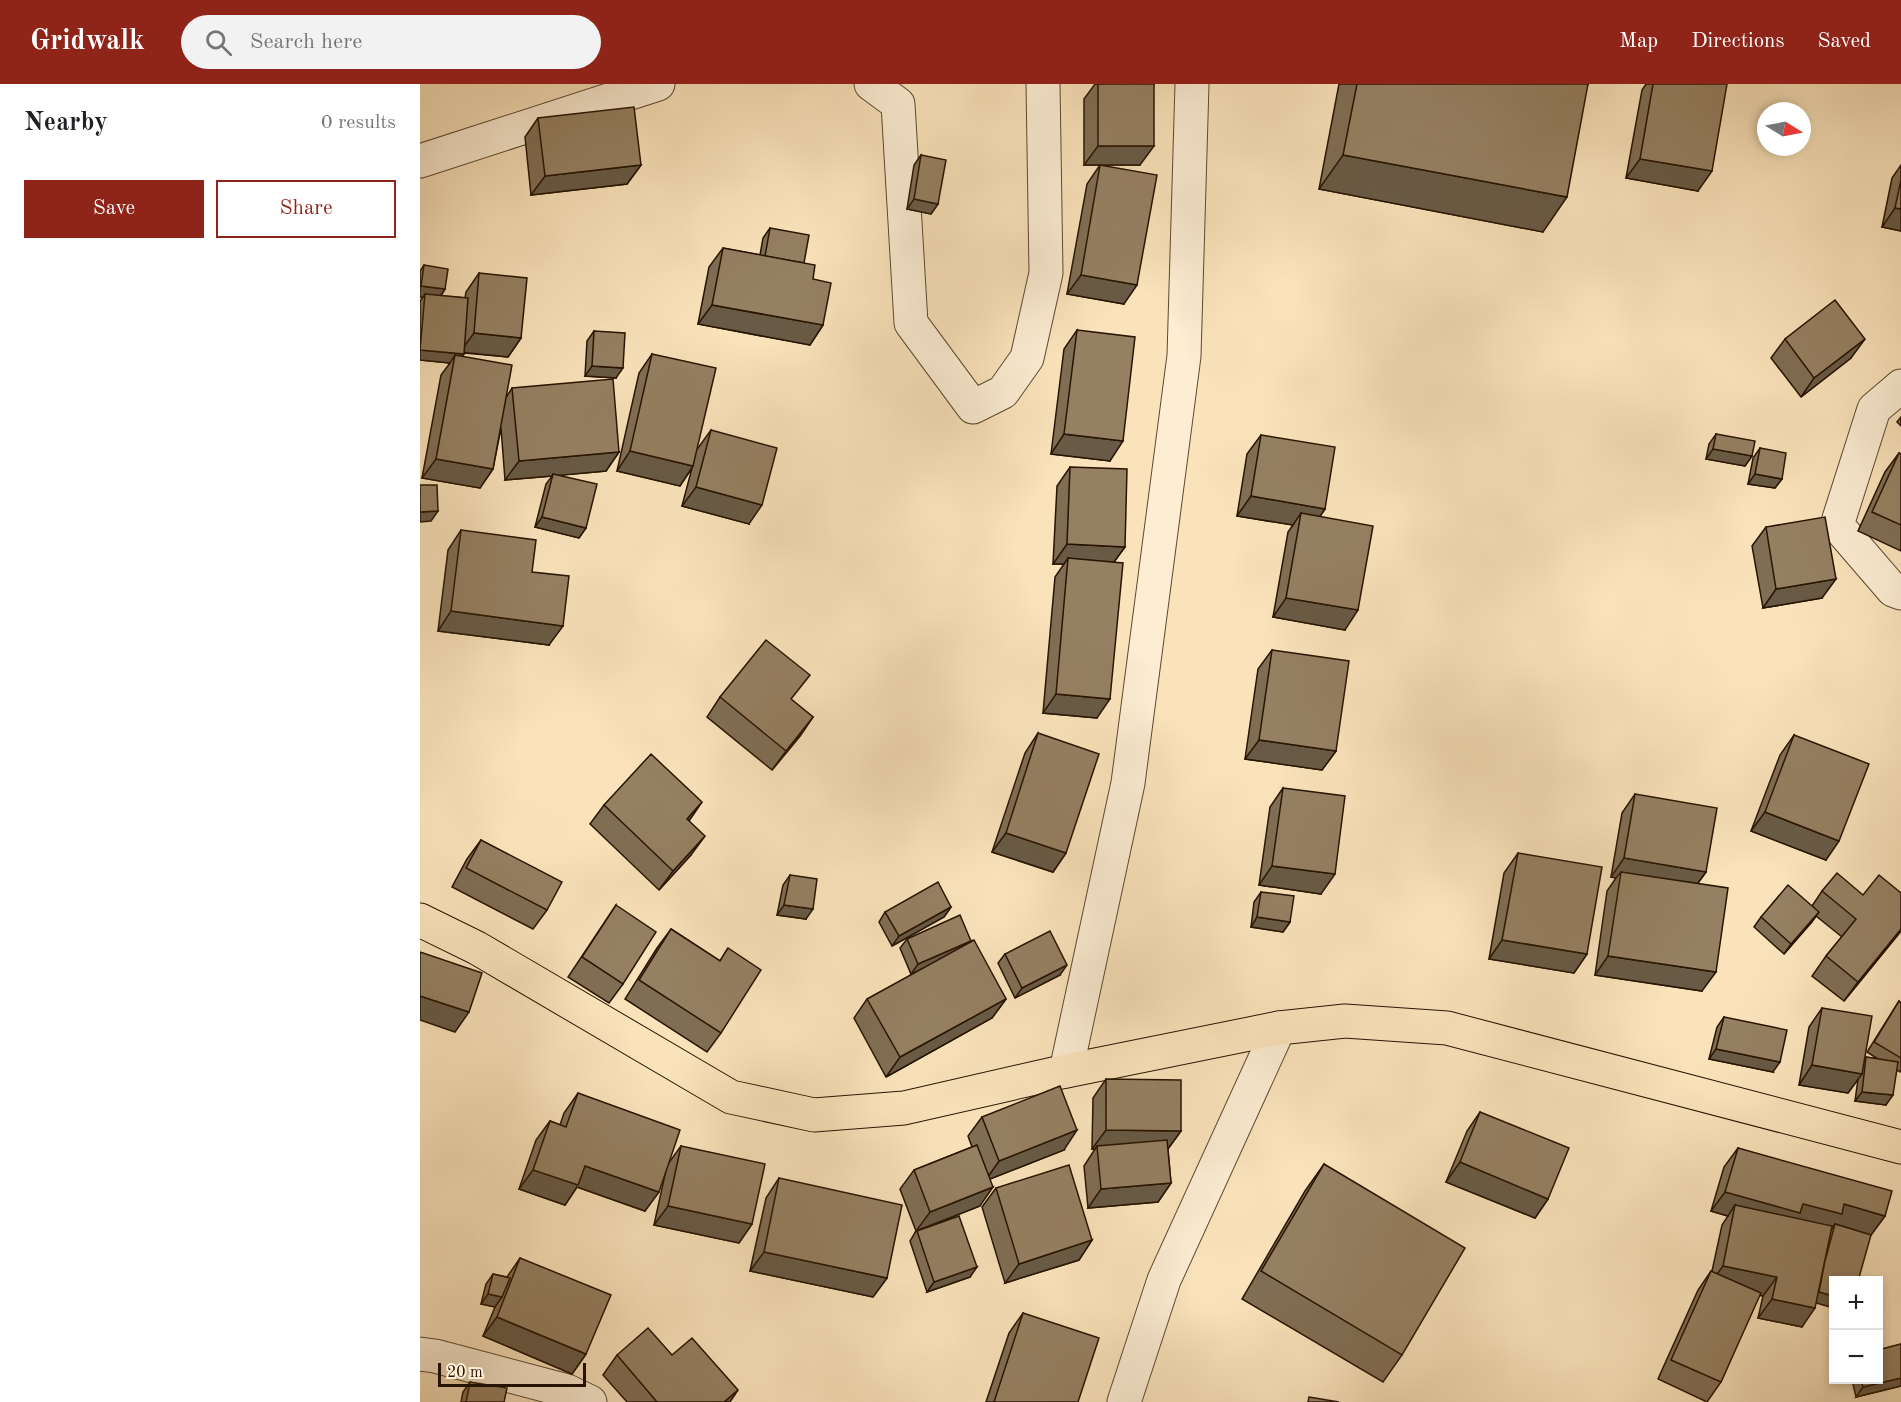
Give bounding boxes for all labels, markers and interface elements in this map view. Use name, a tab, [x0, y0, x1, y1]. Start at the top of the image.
search box	[181, 15, 601, 69]
icon: search	[202, 26, 235, 59]
text: Gridwalk	[30, 28, 145, 56]
text: Search here	[250, 31, 362, 53]
text: Map	[1619, 31, 1658, 52]
text: Directions	[1691, 31, 1785, 52]
text: Saved	[1818, 31, 1871, 52]
north arrow	[1757, 102, 1811, 156]
text: Nearby	[24, 110, 108, 136]
text: 0 results	[321, 113, 396, 133]
button: Save	[24, 180, 204, 238]
button: Share	[216, 180, 396, 238]
map controls	[1829, 1276, 1883, 1384]
button: +	[1829, 1276, 1883, 1330]
button: −	[1829, 1330, 1883, 1384]
scale bar	[438, 1360, 586, 1388]
text: 20 m	[447, 1365, 483, 1381]

